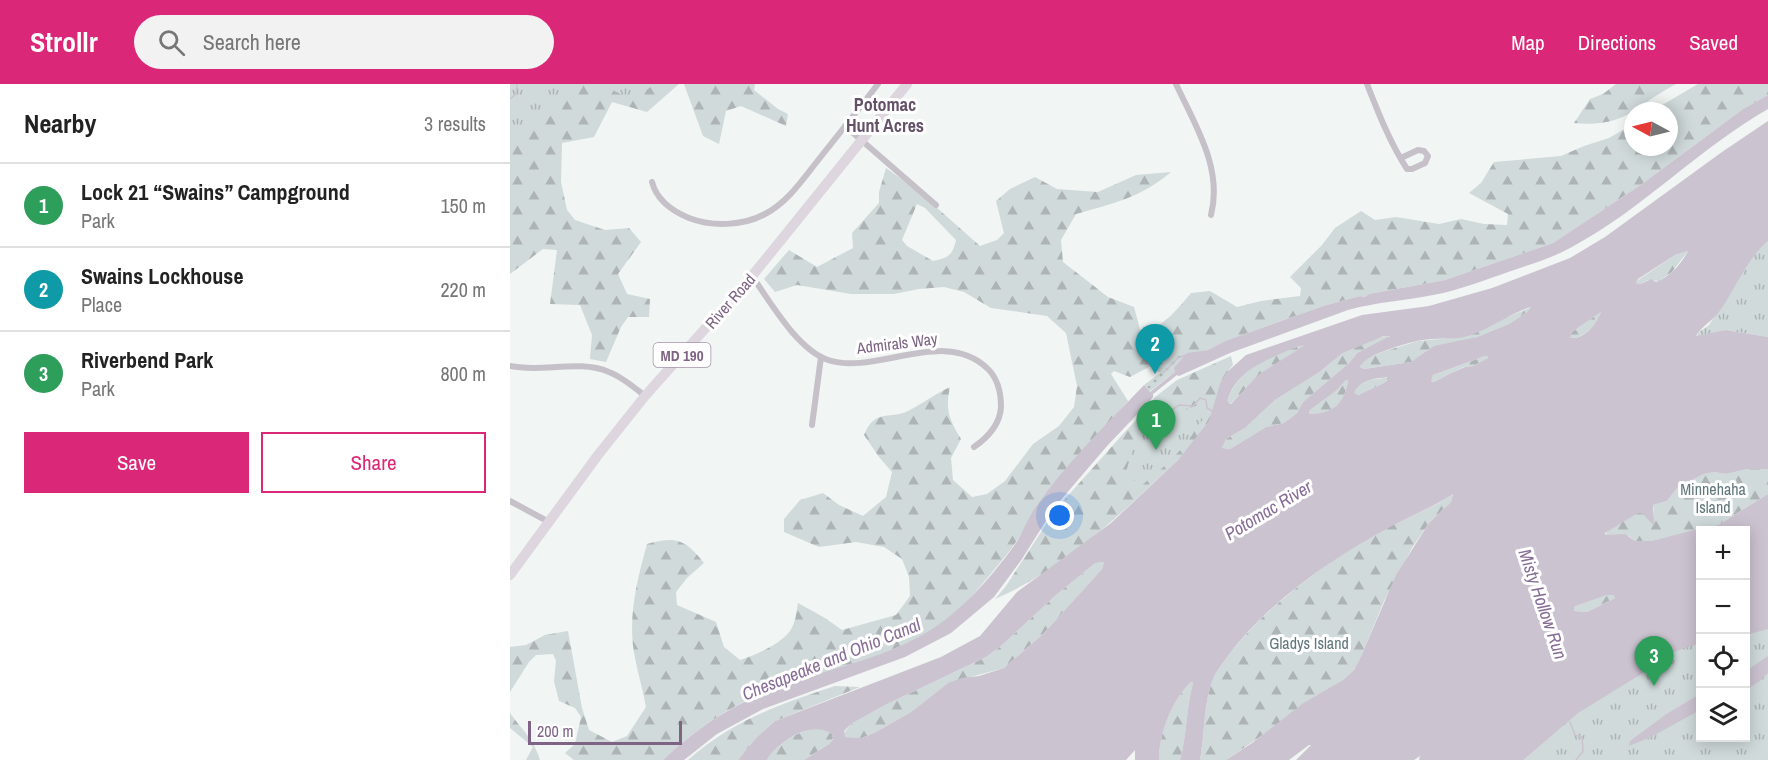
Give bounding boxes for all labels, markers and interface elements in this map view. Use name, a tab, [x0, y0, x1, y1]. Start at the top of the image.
search box	[134, 15, 554, 69]
text: Strollr	[30, 23, 98, 61]
icon: search	[155, 26, 188, 59]
text: Search here	[203, 27, 301, 57]
text: Map	[1511, 28, 1545, 57]
text: Directions	[1578, 28, 1656, 57]
text: Saved	[1689, 28, 1738, 57]
district label: Potomac Hunt Acres	[846, 92, 924, 138]
north arrow	[1624, 102, 1678, 156]
text: Nearby	[24, 106, 96, 141]
text: 3 results	[424, 110, 486, 137]
text: Lock 21 “Swains” Campground	[81, 177, 350, 207]
text: 1	[39, 192, 48, 219]
text: 150 m	[440, 192, 486, 219]
text: Park	[81, 207, 115, 234]
text: Swains Lockhouse	[81, 261, 243, 291]
street label: River Road	[700, 269, 760, 333]
text: 2	[39, 276, 48, 303]
text: 220 m	[440, 276, 486, 303]
text: Place	[81, 291, 122, 318]
pin: 2	[1136, 324, 1174, 374]
street label: Admirals Way	[854, 327, 939, 359]
road number: MD 190	[654, 343, 711, 367]
text: Riverbend Park	[81, 345, 213, 375]
text: 3	[39, 360, 48, 387]
text: 800 m	[440, 360, 486, 387]
text: Park	[81, 375, 115, 402]
pin: 1	[1136, 400, 1176, 450]
button: Save	[24, 432, 249, 493]
button: Share	[261, 432, 486, 493]
water label: Potomac River	[1220, 474, 1317, 546]
park label: Minnehaha Island	[1680, 478, 1747, 518]
your location	[1045, 501, 1074, 530]
map controls	[1696, 526, 1750, 742]
button: +	[1696, 526, 1750, 580]
water label: Misty Hollow Run	[1512, 546, 1574, 662]
button: −	[1696, 580, 1750, 634]
water label: Chesapeake and Ohio Canal	[738, 611, 925, 706]
park label: Gladys Island	[1269, 632, 1349, 654]
button: locate	[1696, 634, 1750, 688]
pin: 3	[1634, 636, 1674, 686]
button: layers	[1696, 688, 1750, 742]
scale bar	[528, 718, 682, 746]
text: 200 m	[537, 720, 573, 742]

